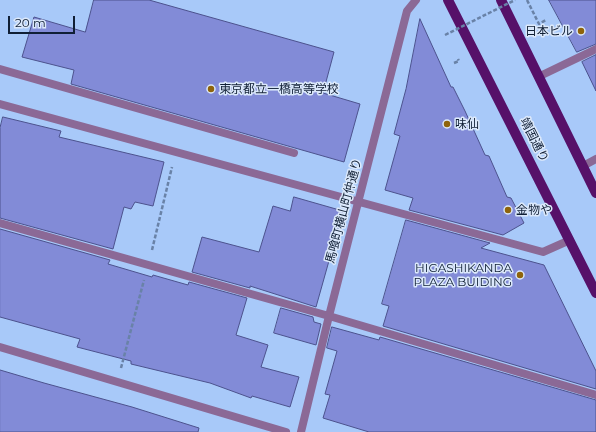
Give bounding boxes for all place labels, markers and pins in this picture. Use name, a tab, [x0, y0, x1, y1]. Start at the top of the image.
place label: 日本ビル	[525, 24, 573, 38]
marker: 日本ビル	[576, 26, 586, 36]
place label: 東京都立一橋高等学校	[219, 82, 339, 96]
marker: 東京都立一橋高等学校	[206, 84, 216, 94]
place label: 味仙	[455, 117, 479, 131]
marker: 味仙	[442, 119, 452, 129]
place label: 金物や	[516, 203, 552, 217]
marker: 金物や	[503, 205, 513, 215]
place label: HIGASHIKANDA PLAZA BUIDING	[414, 261, 512, 289]
marker: HIGASHIKANDA PLAZA BUIDING	[515, 270, 525, 280]

